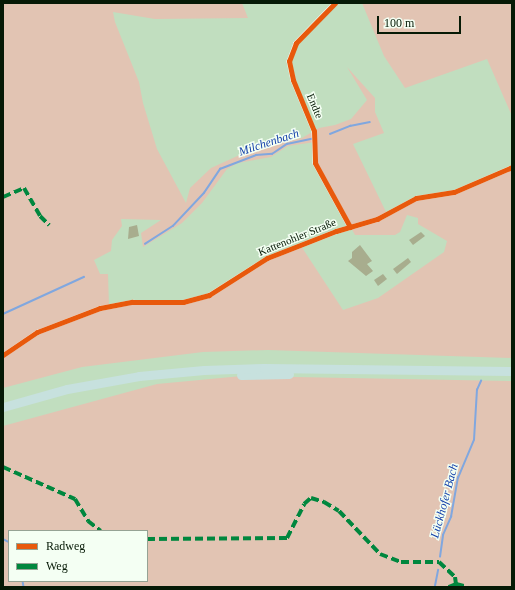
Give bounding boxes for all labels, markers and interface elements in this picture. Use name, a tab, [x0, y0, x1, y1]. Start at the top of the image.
scale bar	[379, 8, 463, 34]
text: 100 m	[384, 16, 414, 30]
street label: Endte	[304, 92, 326, 120]
water label: Milchenbach	[237, 126, 301, 160]
street label: Kattenohler Straße	[256, 215, 338, 259]
water label: Lückhofer Bach	[428, 462, 462, 540]
legend	[8, 530, 148, 582]
text: Radweg	[46, 539, 85, 553]
text: Weg	[46, 559, 68, 573]

